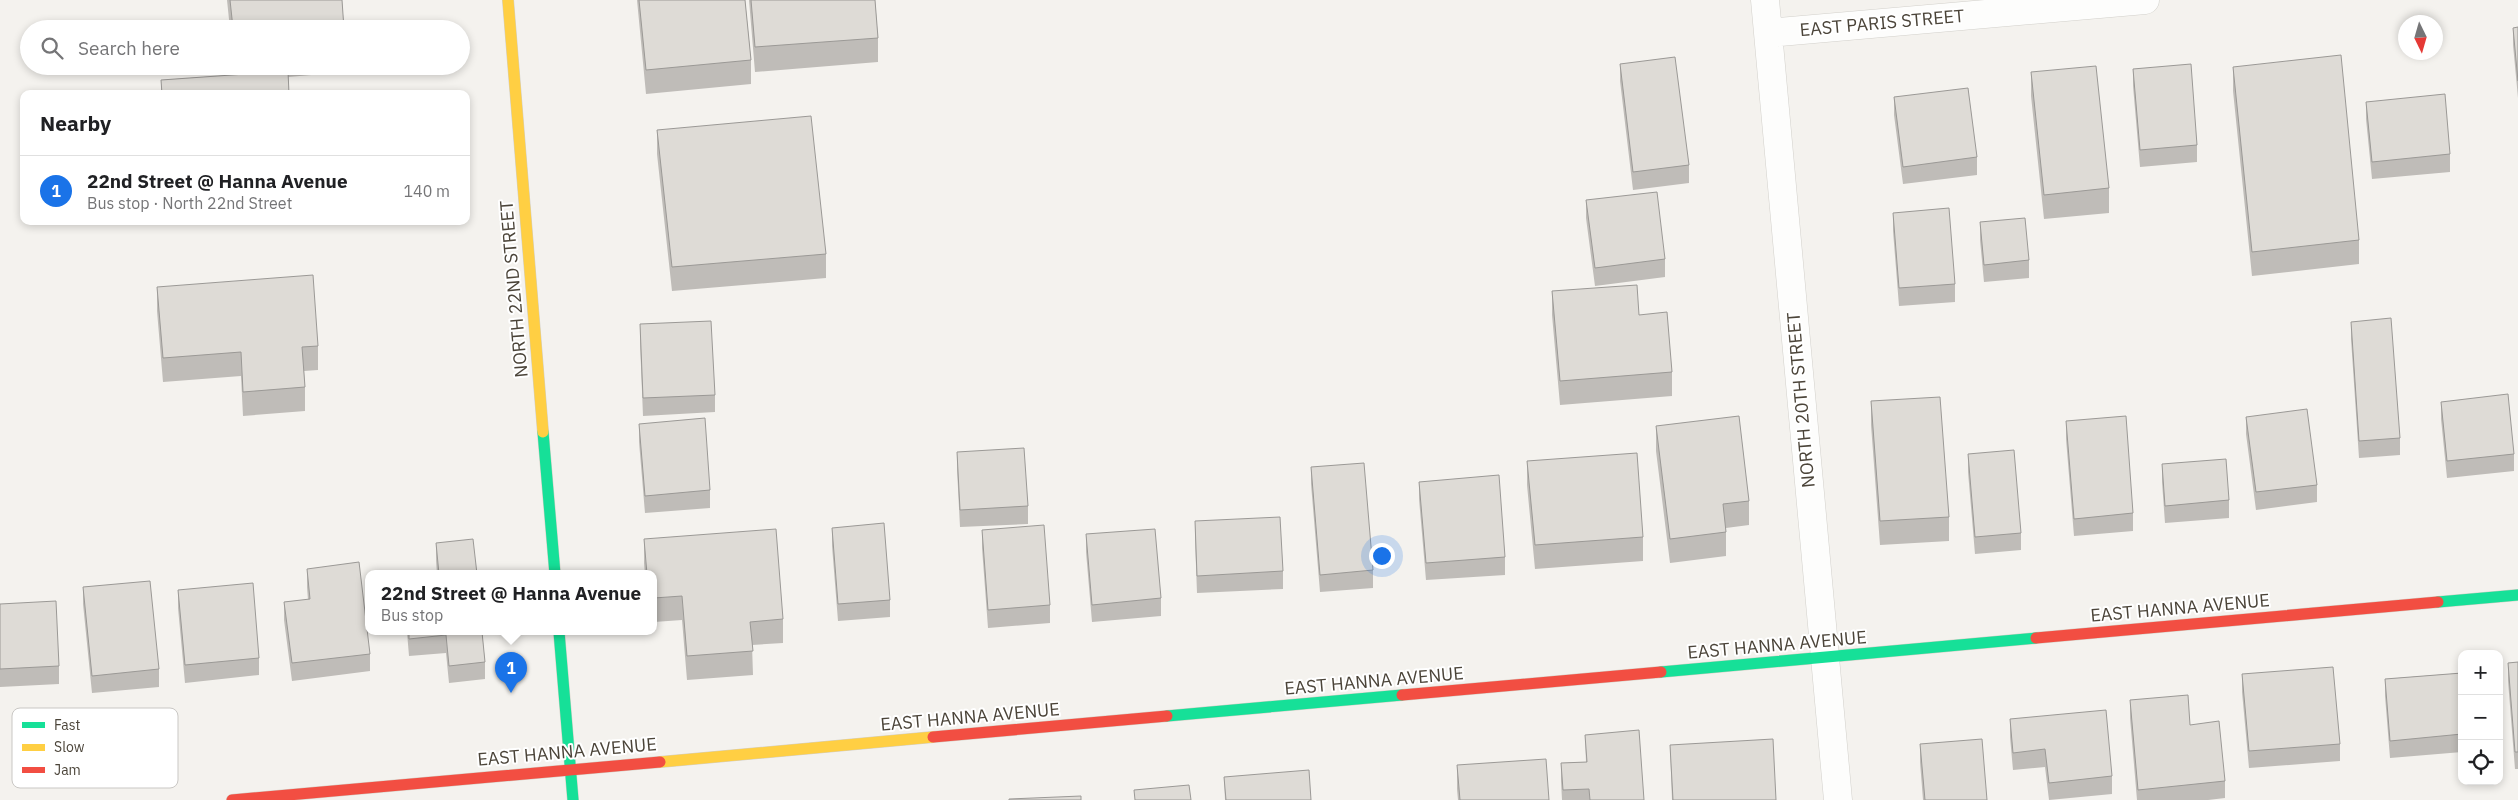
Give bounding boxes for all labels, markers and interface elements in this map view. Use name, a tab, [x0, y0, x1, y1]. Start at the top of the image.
street label: EAST PARIS STREET	[1799, 4, 1965, 41]
north arrow	[2398, 15, 2443, 60]
search box	[20, 20, 470, 75]
icon: search	[38, 34, 66, 62]
text: Search here	[78, 36, 180, 60]
text: Nearby	[40, 109, 111, 137]
text: 22nd Street @ Hanna Avenue	[87, 169, 348, 193]
text: 1	[51, 181, 61, 201]
text: 140 m	[403, 181, 450, 201]
text: Bus stop · North 22nd Street	[87, 193, 292, 213]
street label: NORTH 22ND STREET	[494, 199, 533, 379]
street label: NORTH 20TH STREET	[1781, 311, 1820, 489]
your location	[1369, 543, 1395, 569]
popup	[365, 570, 657, 635]
text: 22nd Street @ Hanna Avenue	[381, 581, 641, 605]
street label: EAST HANNA AVENUE	[2089, 588, 2271, 627]
text: Bus stop	[381, 605, 443, 625]
street label: EAST HANNA AVENUE	[1686, 625, 1868, 664]
map controls	[2458, 650, 2503, 785]
button: +	[2458, 650, 2503, 695]
pin: 1	[495, 652, 527, 693]
street label: EAST HANNA AVENUE	[1283, 661, 1465, 700]
button: −	[2458, 695, 2503, 740]
street label: EAST HANNA AVENUE	[879, 697, 1061, 736]
legend	[12, 708, 178, 788]
text: Fast	[54, 716, 80, 734]
street label: EAST HANNA AVENUE	[476, 732, 658, 771]
text: Slow	[54, 738, 85, 756]
button: locate	[2458, 740, 2503, 785]
text: Jam	[54, 761, 81, 779]

